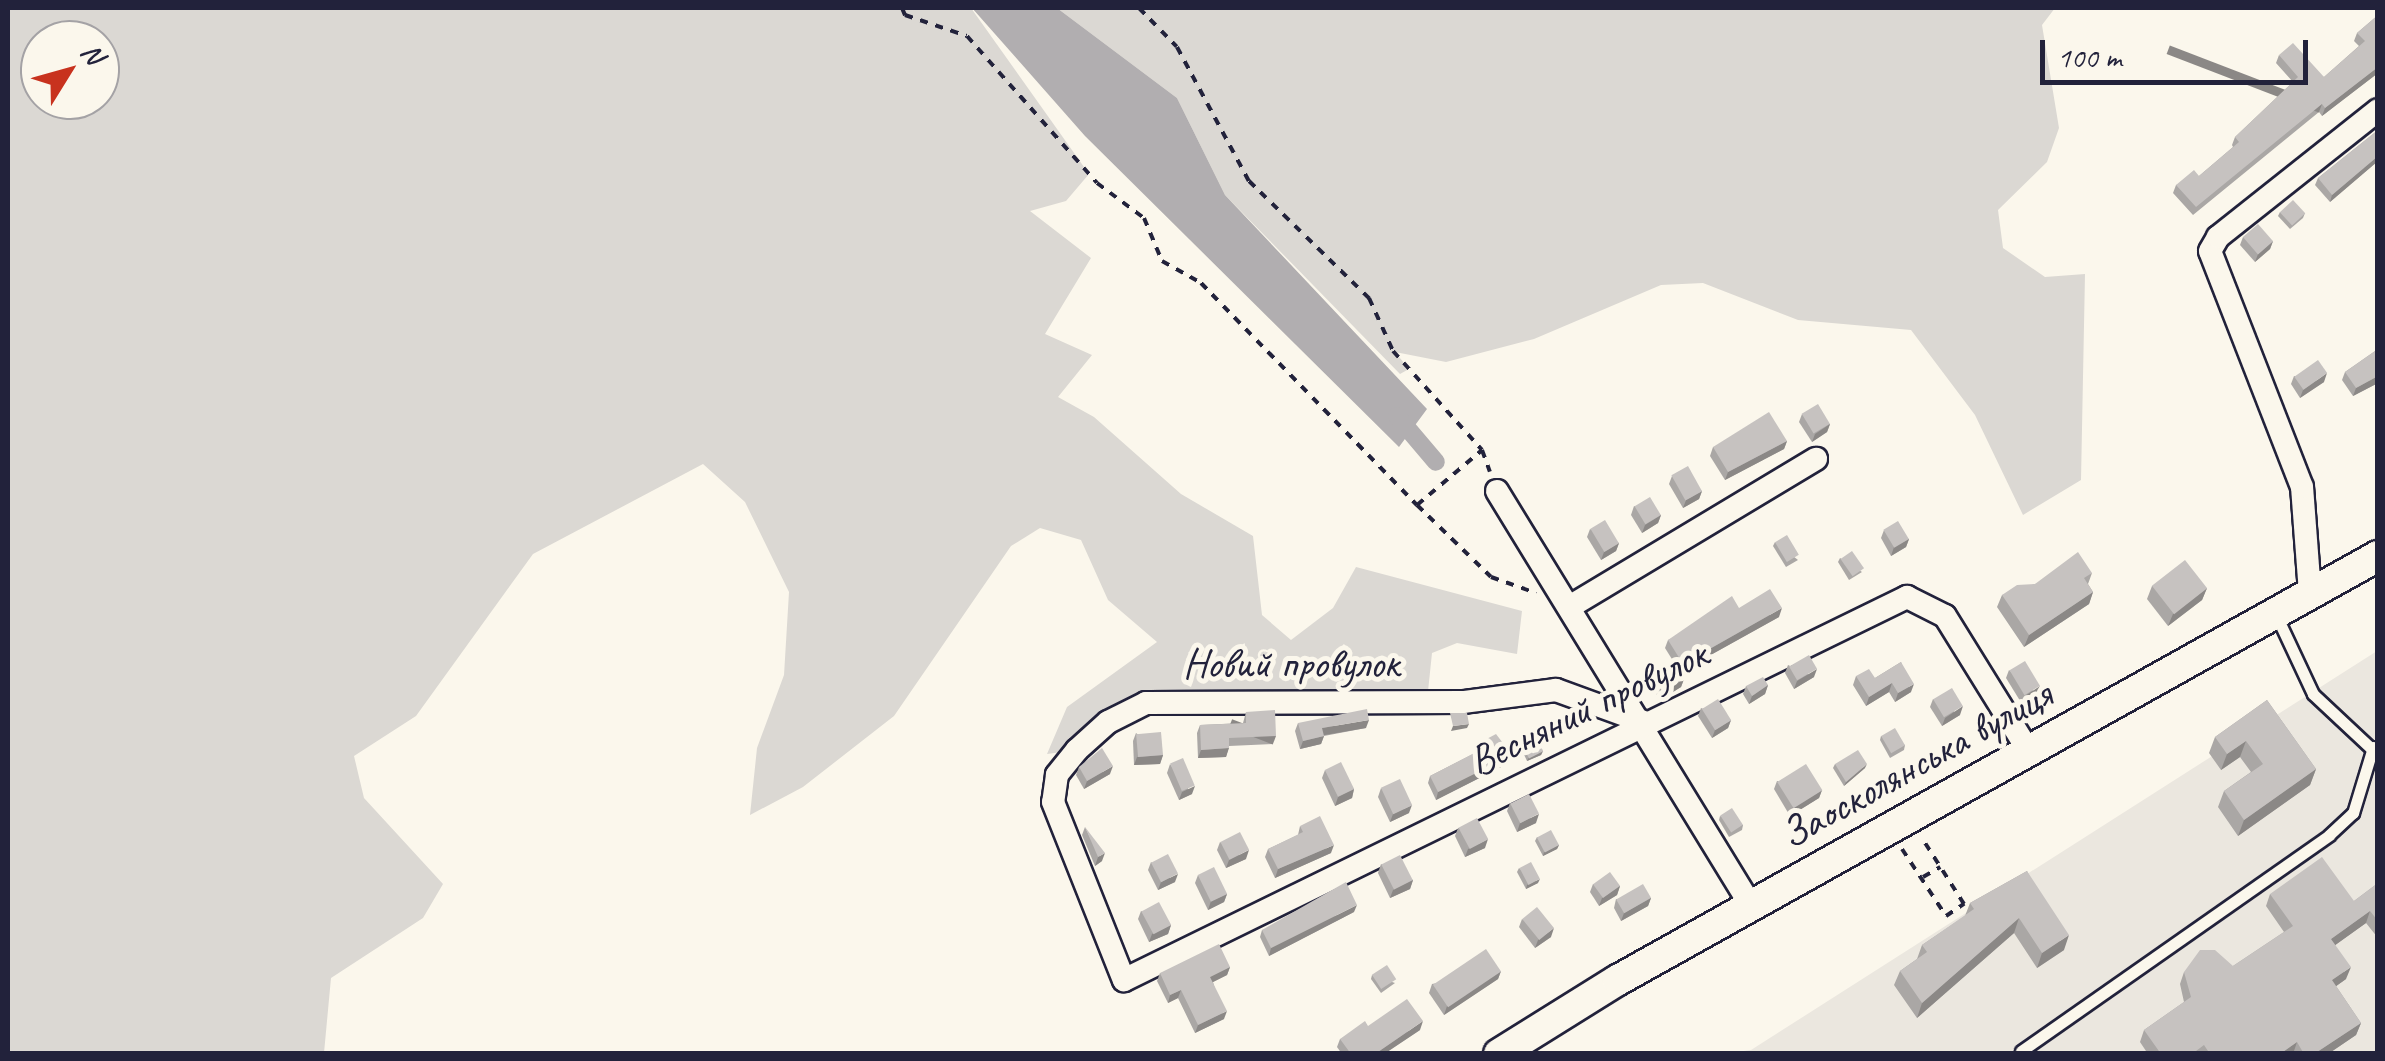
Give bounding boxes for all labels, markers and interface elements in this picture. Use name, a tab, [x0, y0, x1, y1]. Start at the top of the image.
north arrow	[20, 20, 120, 120]
scale bar	[2045, 20, 2312, 82]
text: N	[74, 35, 112, 70]
text: 100 m	[2057, 38, 2122, 76]
street label: Весняний провулок	[1461, 629, 1715, 787]
street label: Новий провулок	[1183, 639, 1399, 689]
street label: Заосколянська вулиця	[1770, 669, 2062, 861]

